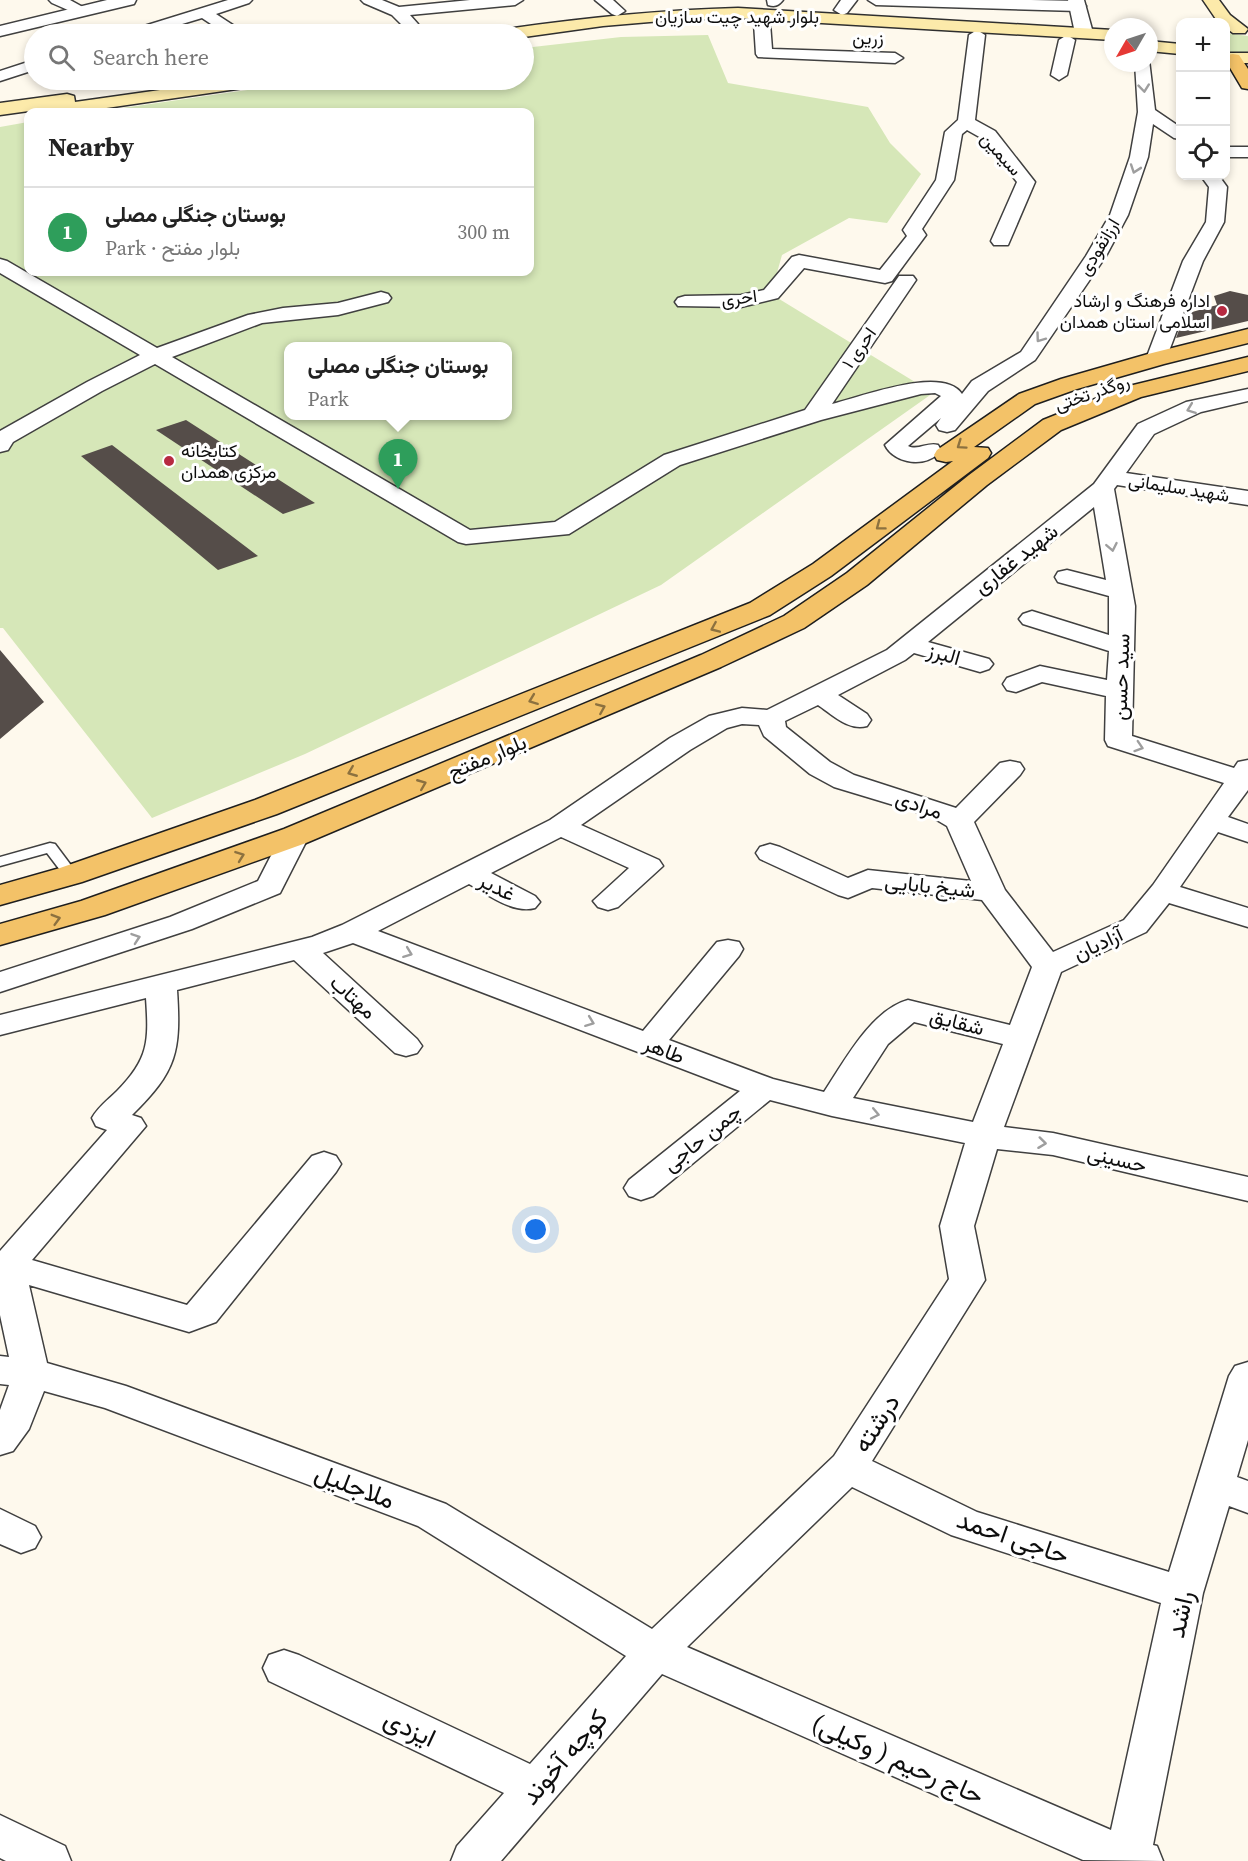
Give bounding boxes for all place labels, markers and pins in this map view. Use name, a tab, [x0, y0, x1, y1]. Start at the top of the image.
place label: اداره فرهنگ و ارشاد اسلامی استان همدان	[1060, 288, 1210, 334]
marker: اداره فرهنگ و ارشاد اسلامی استان همدان	[1215, 304, 1229, 318]
place label: کتابخانه مرکزی همدان	[181, 438, 276, 484]
pin: 1	[378, 440, 418, 489]
marker: کتابخانه مرکزی همدان	[162, 454, 176, 468]

